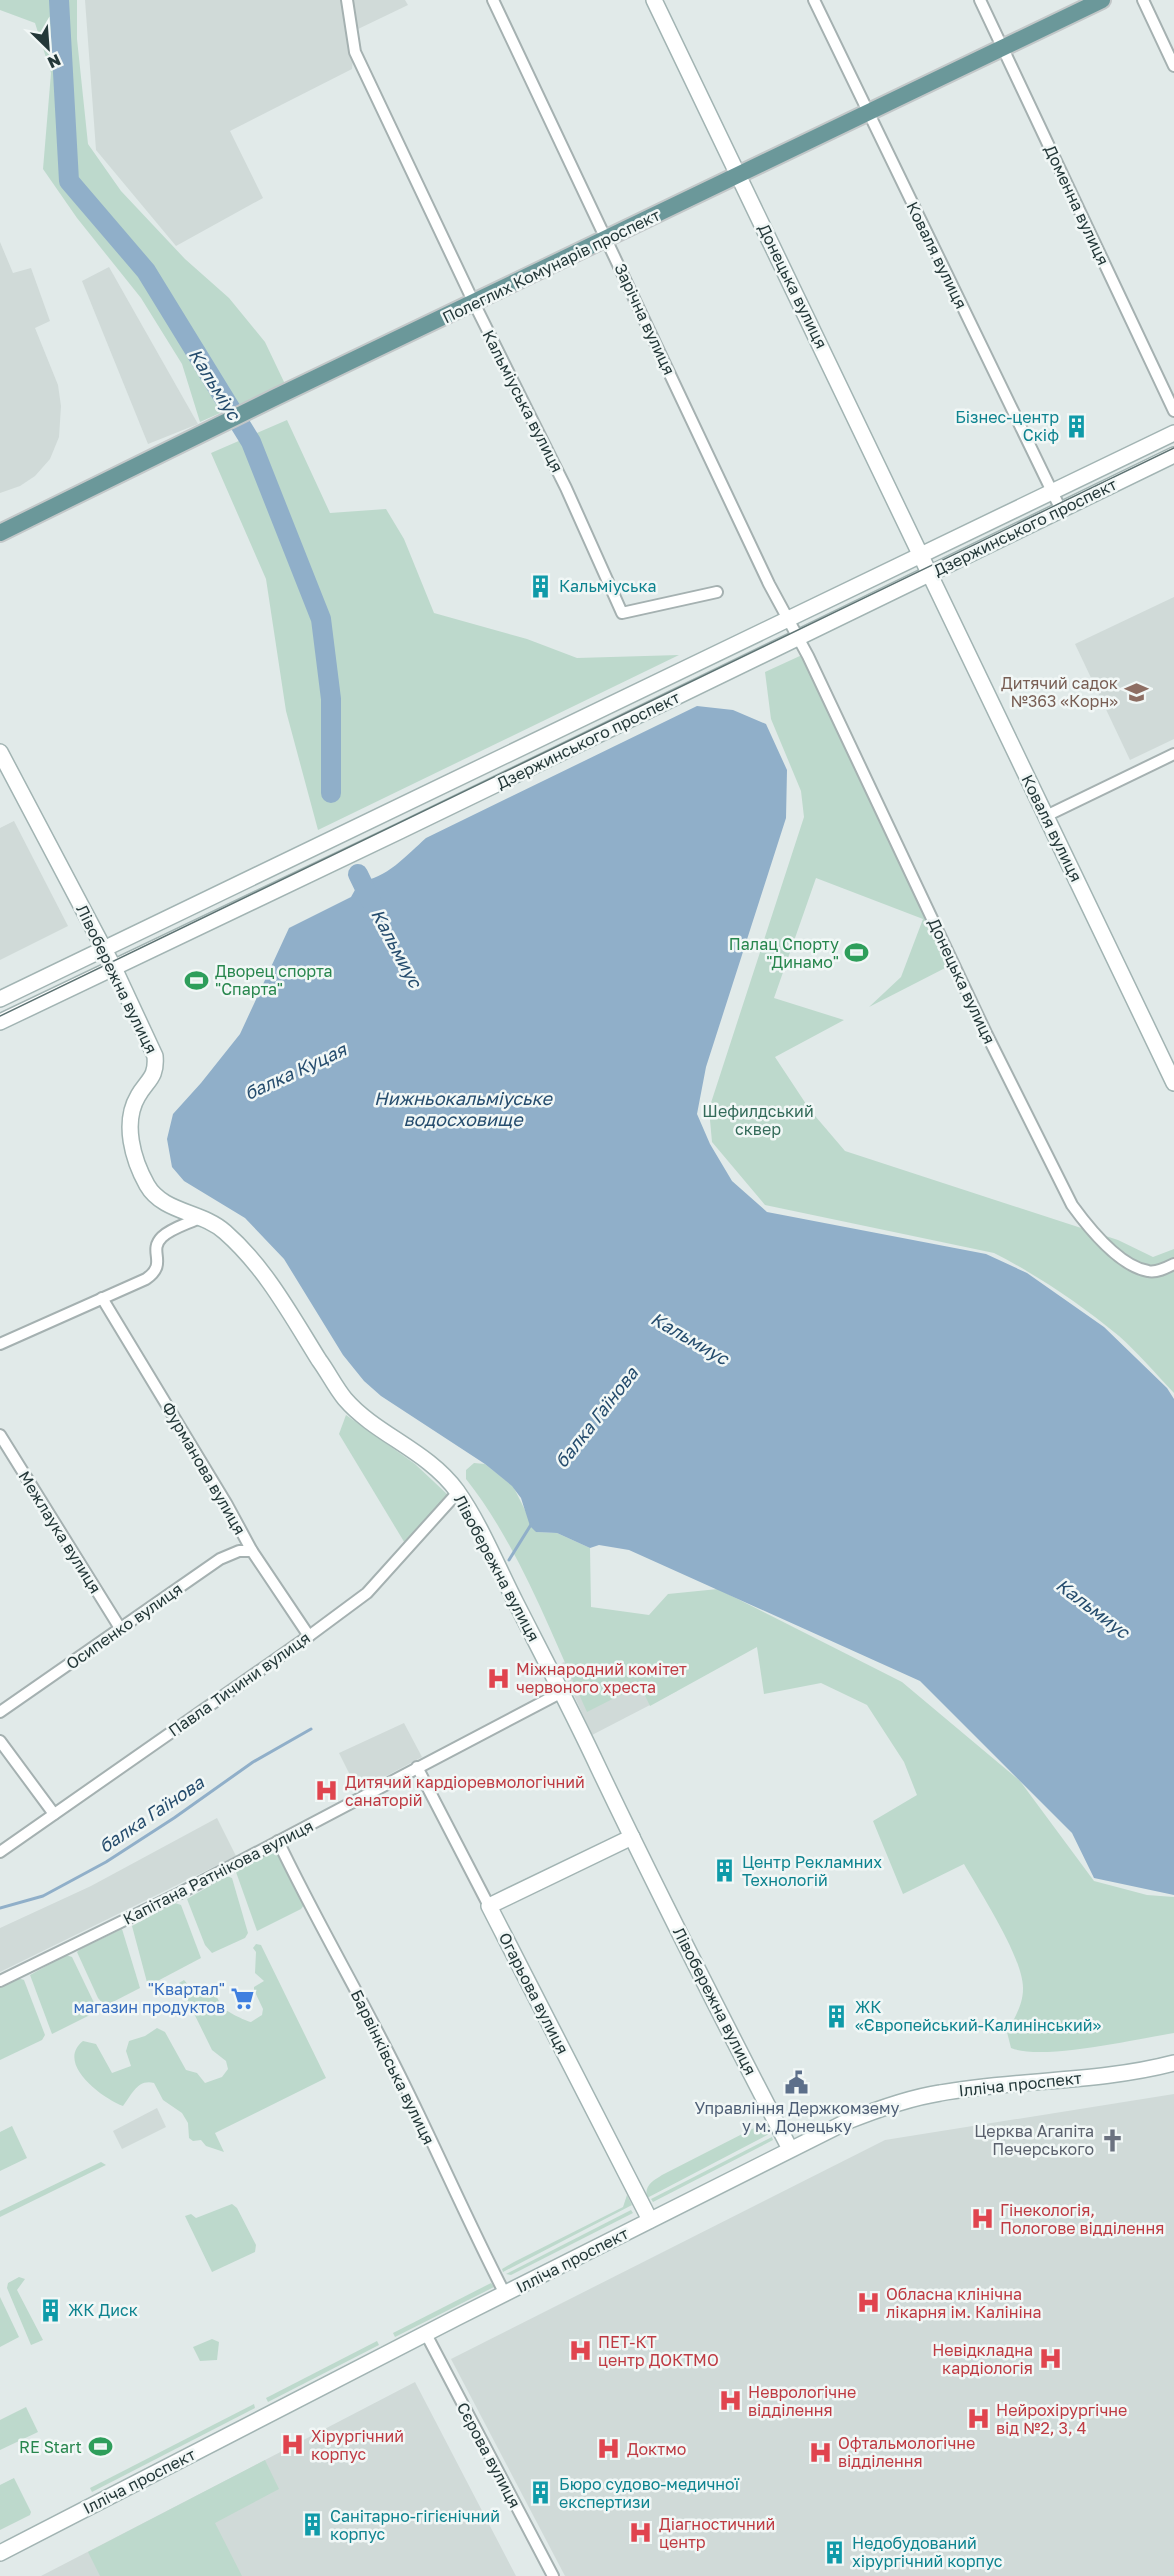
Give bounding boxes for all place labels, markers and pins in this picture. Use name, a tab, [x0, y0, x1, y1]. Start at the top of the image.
place label: Бізнес-центр Скіф	[955, 407, 1059, 445]
building icon: Бізнес-центр Скіф	[1064, 413, 1090, 439]
building icon: Кальміуська	[528, 573, 554, 599]
place label: Кальміуська	[559, 576, 657, 596]
place label: Дитячий садок №363 «Корн»	[1001, 673, 1118, 711]
school or university icon: Дитячий садок №363 «Корн»	[1123, 679, 1149, 705]
place label: Палац Спорту "Динамо"	[729, 934, 839, 972]
sports icon: Палац Спорту "Динамо"	[844, 940, 870, 966]
place label: Дворец спорта "Спарта"	[215, 961, 333, 999]
sports icon: Дворец спорта "Спарта"	[184, 967, 210, 993]
place label: Міжнародний комітет червоного хреста	[516, 1659, 687, 1697]
hospital icon: Міжнародний комітет червоного хреста	[485, 1665, 511, 1691]
place label: Дитячий кардіоревмологічний санаторій	[345, 1772, 585, 1810]
hospital icon: Дитячий кардіоревмологічний санаторій	[314, 1778, 340, 1804]
place label: Центр Рекламних Технологій	[742, 1852, 882, 1890]
building icon: Центр Рекламних Технологій	[711, 1858, 737, 1884]
place label: "Квартал" магазин продуктов	[74, 1979, 225, 2017]
supermarket icon: "Квартал" магазин продуктов	[230, 1985, 256, 2011]
place label: ЖК «Європейський-Калинінський»	[855, 1997, 1102, 2035]
building icon: ЖК «Європейський-Калинінський»	[824, 2003, 850, 2029]
public building icon: Управління Держкомзему у м. Донецьку	[784, 2070, 810, 2096]
place label: Управління Держкомзему у м. Донецьку	[694, 2098, 900, 2136]
place label: Церква Агапіта Печерського	[974, 2121, 1094, 2159]
church icon: Церква Агапіта Печерського	[1099, 2127, 1125, 2153]
place label: Гінекологія, Пологове відділення	[1000, 2200, 1164, 2238]
hospital icon: Гінекологія, Пологове відділення	[969, 2206, 995, 2232]
place label: Обласна клінічна лікарня ім. Калініна	[886, 2284, 1042, 2322]
hospital icon: Обласна клінічна лікарня ім. Калініна	[855, 2290, 881, 2316]
building icon: ЖК Диск	[37, 2297, 63, 2323]
place label: ЖК Диск	[68, 2300, 138, 2320]
place label: ПЕТ-КТ центр ДОКТМО	[598, 2332, 719, 2370]
hospital icon: ПЕТ-КТ центр ДОКТМО	[567, 2338, 593, 2364]
place label: Невідкладна кардіологія	[932, 2340, 1033, 2378]
hospital icon: Невідкладна кардіологія	[1038, 2346, 1064, 2372]
place label: Неврологічне відділення	[748, 2382, 856, 2420]
hospital icon: Неврологічне відділення	[717, 2388, 743, 2414]
place label: Нейрохірургічне від №2, 3, 4	[996, 2400, 1127, 2438]
hospital icon: Нейрохірургічне від №2, 3, 4	[965, 2406, 991, 2432]
place label: Хірургічний корпус	[311, 2426, 404, 2464]
hospital icon: Хірургічний корпус	[280, 2432, 306, 2458]
place label: Офтальмологічне відділення	[838, 2433, 975, 2471]
sports icon: RE Start	[87, 2434, 113, 2460]
hospital icon: Доктмо	[596, 2436, 622, 2462]
place label: RE Start	[19, 2437, 82, 2457]
place label: Доктмо	[627, 2439, 686, 2459]
hospital icon: Офтальмологічне відділення	[807, 2439, 833, 2465]
place label: Бюро судово-медичної експертизи	[559, 2474, 740, 2512]
building icon: Бюро судово-медичної експертизи	[528, 2480, 554, 2506]
place label: Санітарно-гігієнічний корпус	[330, 2506, 500, 2544]
building icon: Санітарно-гігієнічний корпус	[299, 2512, 325, 2538]
place label: Діагностичний центр	[659, 2514, 775, 2552]
hospital icon: Діагностичний центр	[628, 2520, 654, 2546]
place label: Недобудований хірургічний корпус	[852, 2533, 1003, 2571]
building icon: Недобудований хірургічний корпус	[821, 2539, 847, 2565]

